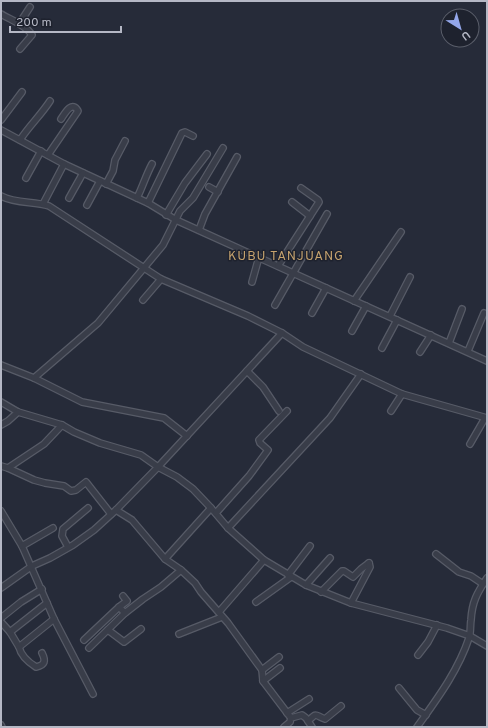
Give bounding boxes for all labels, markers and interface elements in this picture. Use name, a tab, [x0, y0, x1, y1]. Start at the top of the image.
scale bar	[10, 8, 121, 34]
north arrow	[440, 8, 480, 48]
text: 200 m	[16, 15, 52, 31]
text: U	[458, 27, 473, 43]
district label: KUBU TANJUANG	[228, 249, 344, 265]

